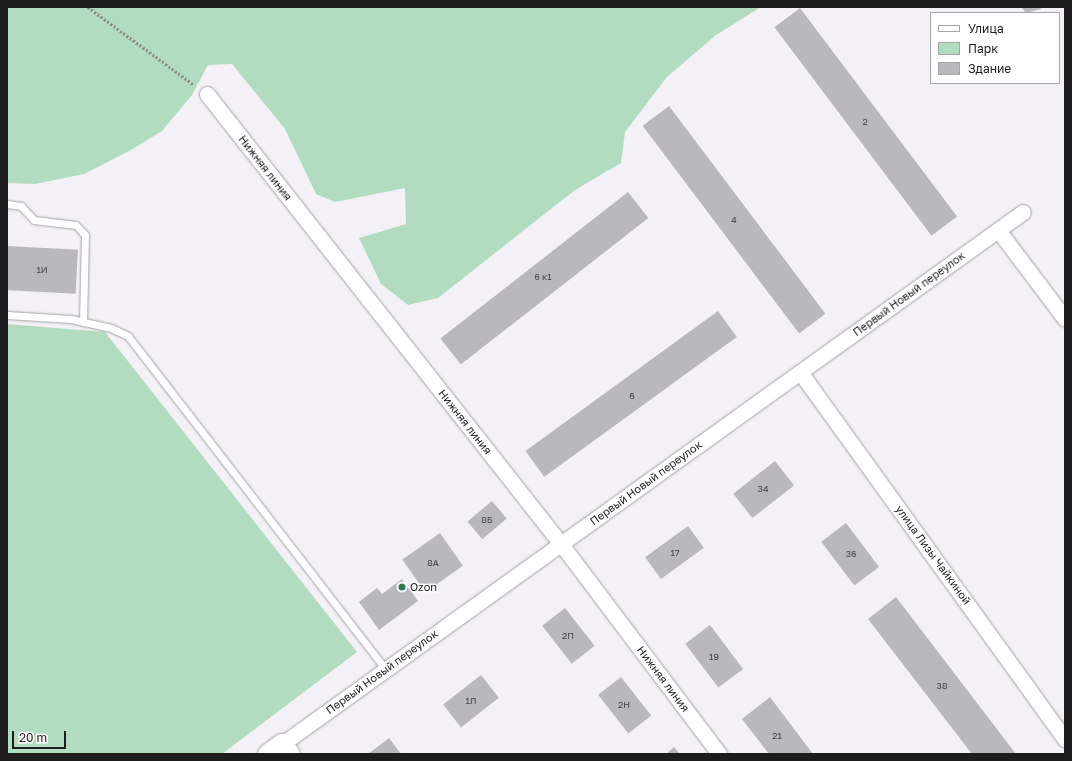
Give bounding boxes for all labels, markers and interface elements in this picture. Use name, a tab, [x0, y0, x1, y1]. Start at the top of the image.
legend	[930, 12, 1060, 84]
text: Улица	[968, 21, 1004, 36]
text: Парк	[968, 41, 998, 56]
text: Здание	[968, 61, 1011, 76]
house number: 2	[862, 117, 868, 127]
street label: Нижняя линия	[236, 133, 294, 203]
house number: 4	[731, 215, 737, 225]
street label: Первый Новый переулок	[851, 249, 967, 339]
house number: 1И	[36, 265, 48, 275]
house number: 6 к1	[534, 272, 552, 282]
street label: Нижняя линия	[436, 387, 494, 457]
house number: 6	[629, 391, 635, 401]
street label: Первый Новый переулок	[588, 438, 704, 528]
house number: 34	[758, 484, 768, 494]
street label: улица Лизы Чайкиной	[893, 503, 973, 607]
house number: 8Б	[481, 515, 493, 525]
house number: 17	[670, 548, 680, 558]
house number: 36	[846, 549, 856, 559]
house number: 8А	[427, 558, 439, 568]
place label: Ozon	[410, 580, 437, 594]
marker: Ozon	[397, 582, 407, 592]
street label: Первый Новый переулок	[324, 627, 440, 717]
house number: 2П	[562, 631, 574, 641]
street label: Нижняя линия	[634, 644, 692, 714]
house number: 19	[709, 652, 719, 662]
house number: 38	[937, 681, 947, 691]
house number: 1Л	[466, 696, 476, 706]
house number: 2Н	[618, 700, 630, 710]
scale bar	[14, 723, 68, 749]
text: 20 m	[19, 730, 47, 745]
house number: 21	[772, 731, 782, 741]

